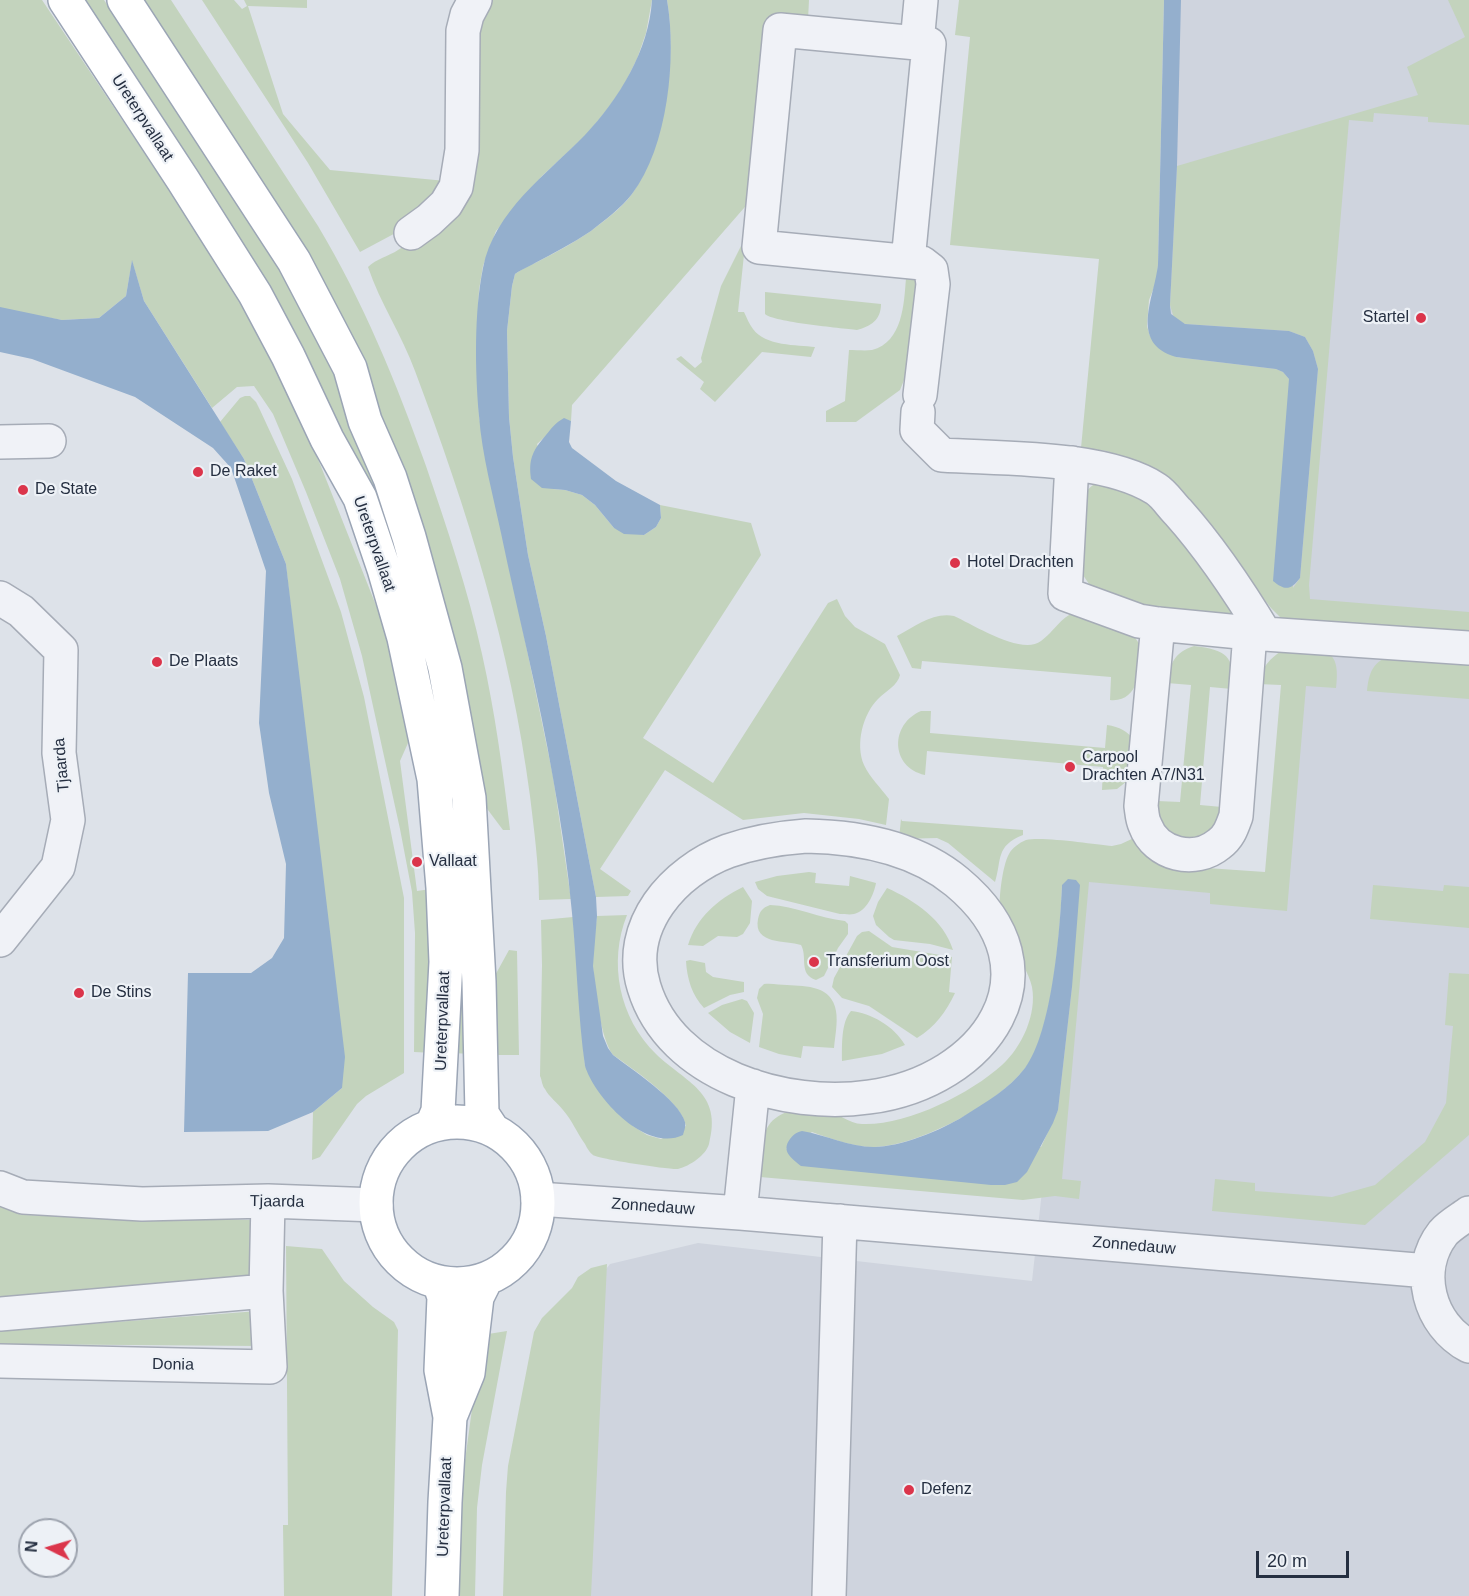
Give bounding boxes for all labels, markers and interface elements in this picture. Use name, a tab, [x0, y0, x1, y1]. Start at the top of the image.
street label: Ureterpvallaat	[107, 71, 177, 165]
place label: Startel	[1363, 308, 1409, 328]
marker: Startel	[1414, 311, 1428, 325]
place label: De Raket	[210, 462, 277, 482]
marker: De Raket	[191, 465, 205, 479]
place label: De State	[35, 480, 97, 500]
marker: De State	[16, 483, 30, 497]
street label: Ureterpvallaat	[349, 494, 399, 594]
place label: Hotel Drachten	[967, 553, 1074, 573]
marker: Hotel Drachten	[948, 556, 962, 570]
place label: De Plaats	[169, 652, 238, 672]
marker: De Plaats	[150, 655, 164, 669]
street label: Tjaarda	[50, 737, 74, 793]
place label: Carpool Drachten A7/N31	[1082, 748, 1205, 786]
marker: Carpool Drachten A7/N31	[1063, 760, 1077, 774]
place label: Vallaat	[429, 852, 477, 872]
marker: Vallaat	[410, 855, 424, 869]
place label: Transferium Oost	[826, 952, 949, 972]
marker: Transferium Oost	[807, 955, 821, 969]
street label: Ureterpvallaat	[432, 971, 454, 1071]
place label: De Stins	[91, 983, 151, 1003]
marker: De Stins	[72, 986, 86, 1000]
street label: Tjaarda	[250, 1192, 304, 1212]
street label: Zonnedauw	[611, 1195, 695, 1219]
street label: Zonnedauw	[1092, 1233, 1176, 1259]
street label: Donia	[152, 1355, 194, 1375]
street label: Ureterpvallaat	[434, 1457, 456, 1557]
place label: Defenz	[921, 1480, 972, 1500]
marker: Defenz	[902, 1483, 916, 1497]
north arrow	[18, 1518, 78, 1578]
scale bar	[1259, 1539, 1352, 1577]
text: N	[23, 1540, 41, 1553]
text: 20 m	[1267, 1551, 1307, 1571]

